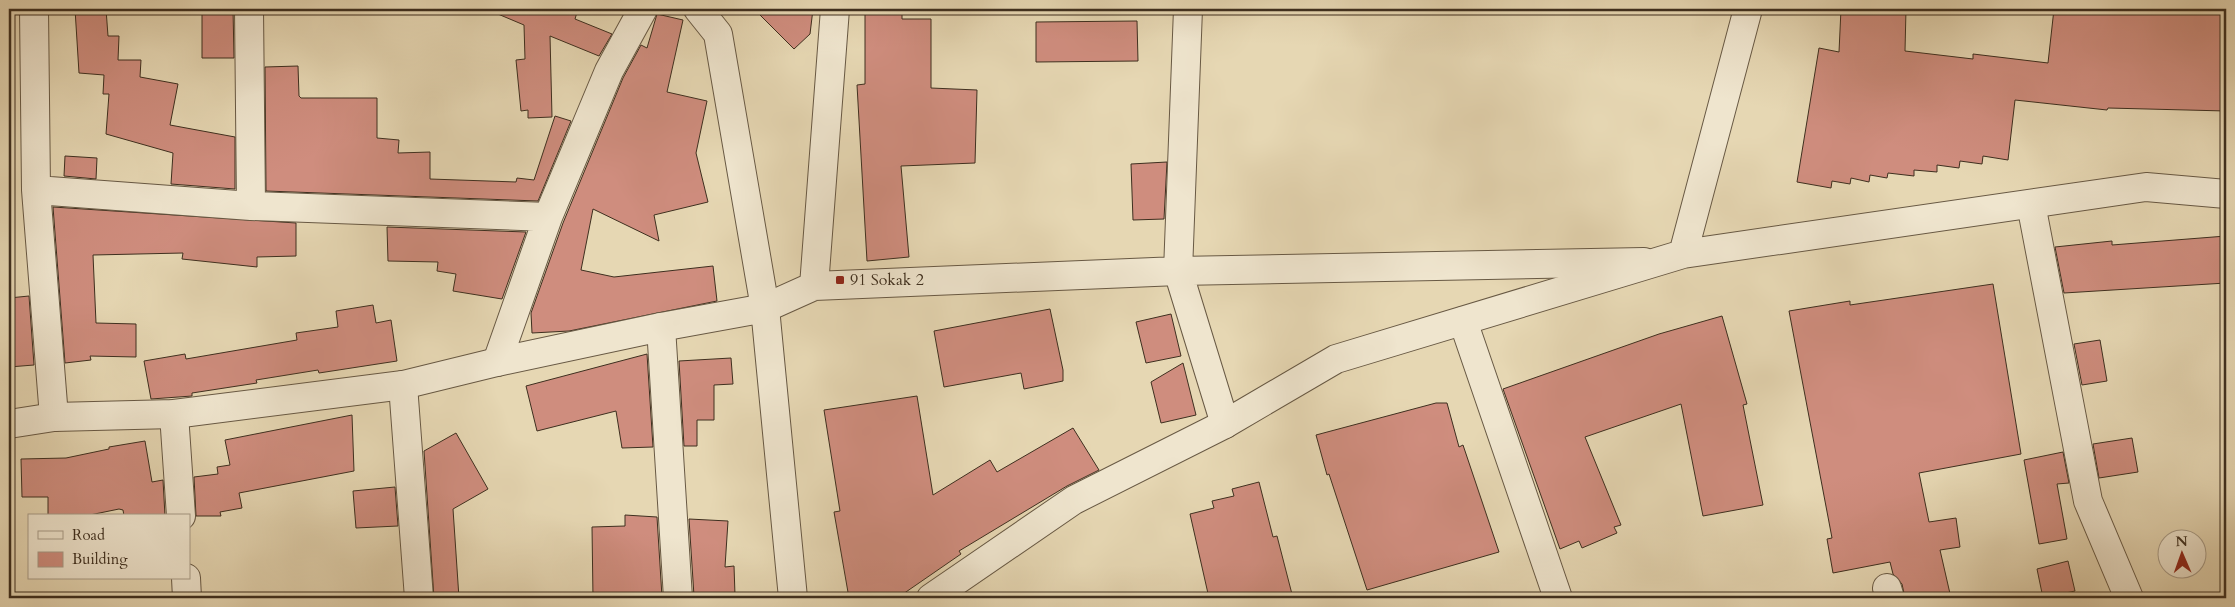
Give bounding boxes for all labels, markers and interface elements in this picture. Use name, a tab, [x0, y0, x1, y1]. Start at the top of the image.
place label: 91 Sokak 2	[850, 269, 924, 291]
marker: 91 Sokak 2	[834, 274, 846, 286]
legend	[28, 514, 190, 580]
text: Road	[72, 525, 105, 545]
north arrow	[2158, 530, 2208, 580]
text: N	[2175, 532, 2188, 551]
text: Building	[72, 549, 128, 569]

